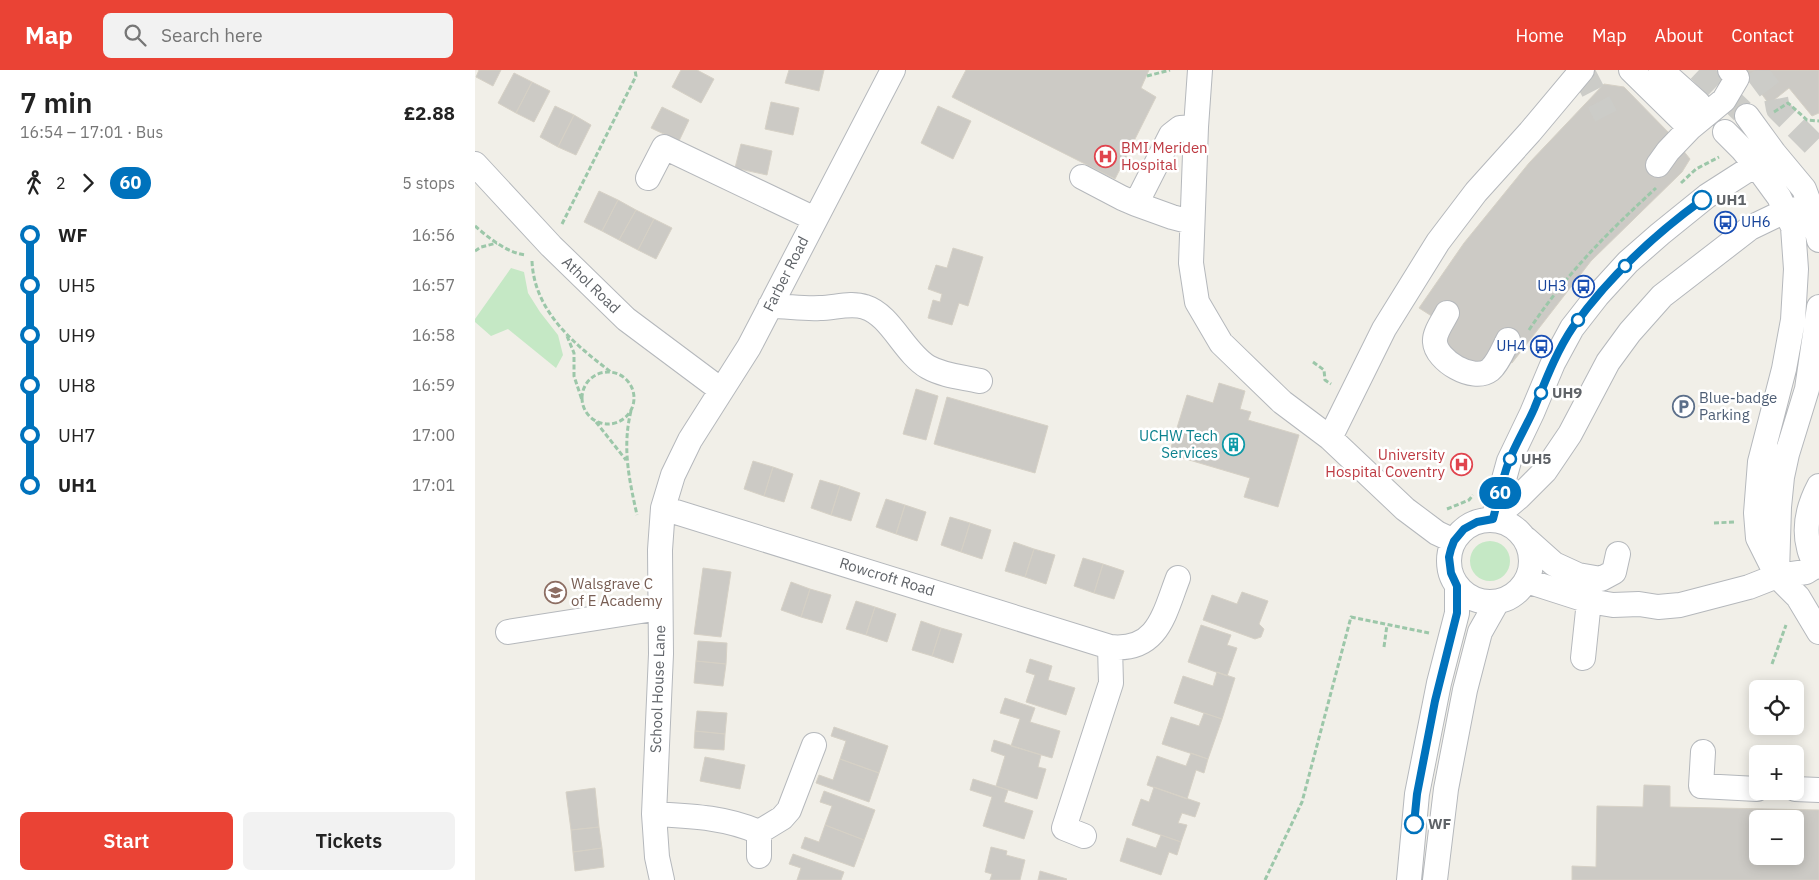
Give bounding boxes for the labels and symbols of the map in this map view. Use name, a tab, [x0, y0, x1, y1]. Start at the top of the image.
place label: BMI Meriden Hospital	[1121, 138, 1208, 174]
hospital icon: BMI Meriden Hospital	[1093, 145, 1117, 169]
marker: UH1	[1692, 190, 1712, 210]
place label: UH1	[1716, 190, 1746, 209]
bus stop icon: UH6	[1713, 210, 1737, 234]
place label: UH6	[1741, 212, 1771, 231]
street label: Farber Road	[759, 233, 813, 315]
street label: Athol Road	[558, 252, 625, 317]
unlabelled marker	[1618, 259, 1632, 273]
bus stop icon: UH3	[1571, 274, 1595, 298]
place label: UH3	[1537, 276, 1567, 295]
unlabelled marker	[1571, 313, 1585, 327]
bus stop icon: UH4	[1530, 334, 1554, 358]
place label: UH4	[1496, 336, 1526, 355]
place label: UH9	[1552, 383, 1582, 402]
marker: UH9	[1534, 386, 1548, 400]
place label: Blue-badge Parking	[1699, 388, 1777, 424]
parking icon: Blue-badge Parking	[1671, 395, 1695, 419]
place label: UCHW Tech Services	[1139, 426, 1218, 462]
building icon: UCHW Tech Services	[1222, 433, 1246, 457]
place label: University Hospital Coventry	[1325, 445, 1446, 481]
place label: UH5	[1521, 449, 1551, 468]
hospital icon: University Hospital Coventry	[1449, 452, 1473, 476]
marker: UH5	[1503, 452, 1517, 466]
line badge: 60	[1477, 477, 1523, 509]
street label: Rowcroft Road	[837, 553, 937, 600]
place label: Walsgrave C of E Academy	[571, 574, 663, 610]
school or university icon: Walsgrave C of E Academy	[543, 581, 567, 605]
street label: School House Lane	[646, 625, 669, 753]
marker: WF	[1404, 814, 1424, 834]
place label: WF	[1428, 814, 1452, 833]

